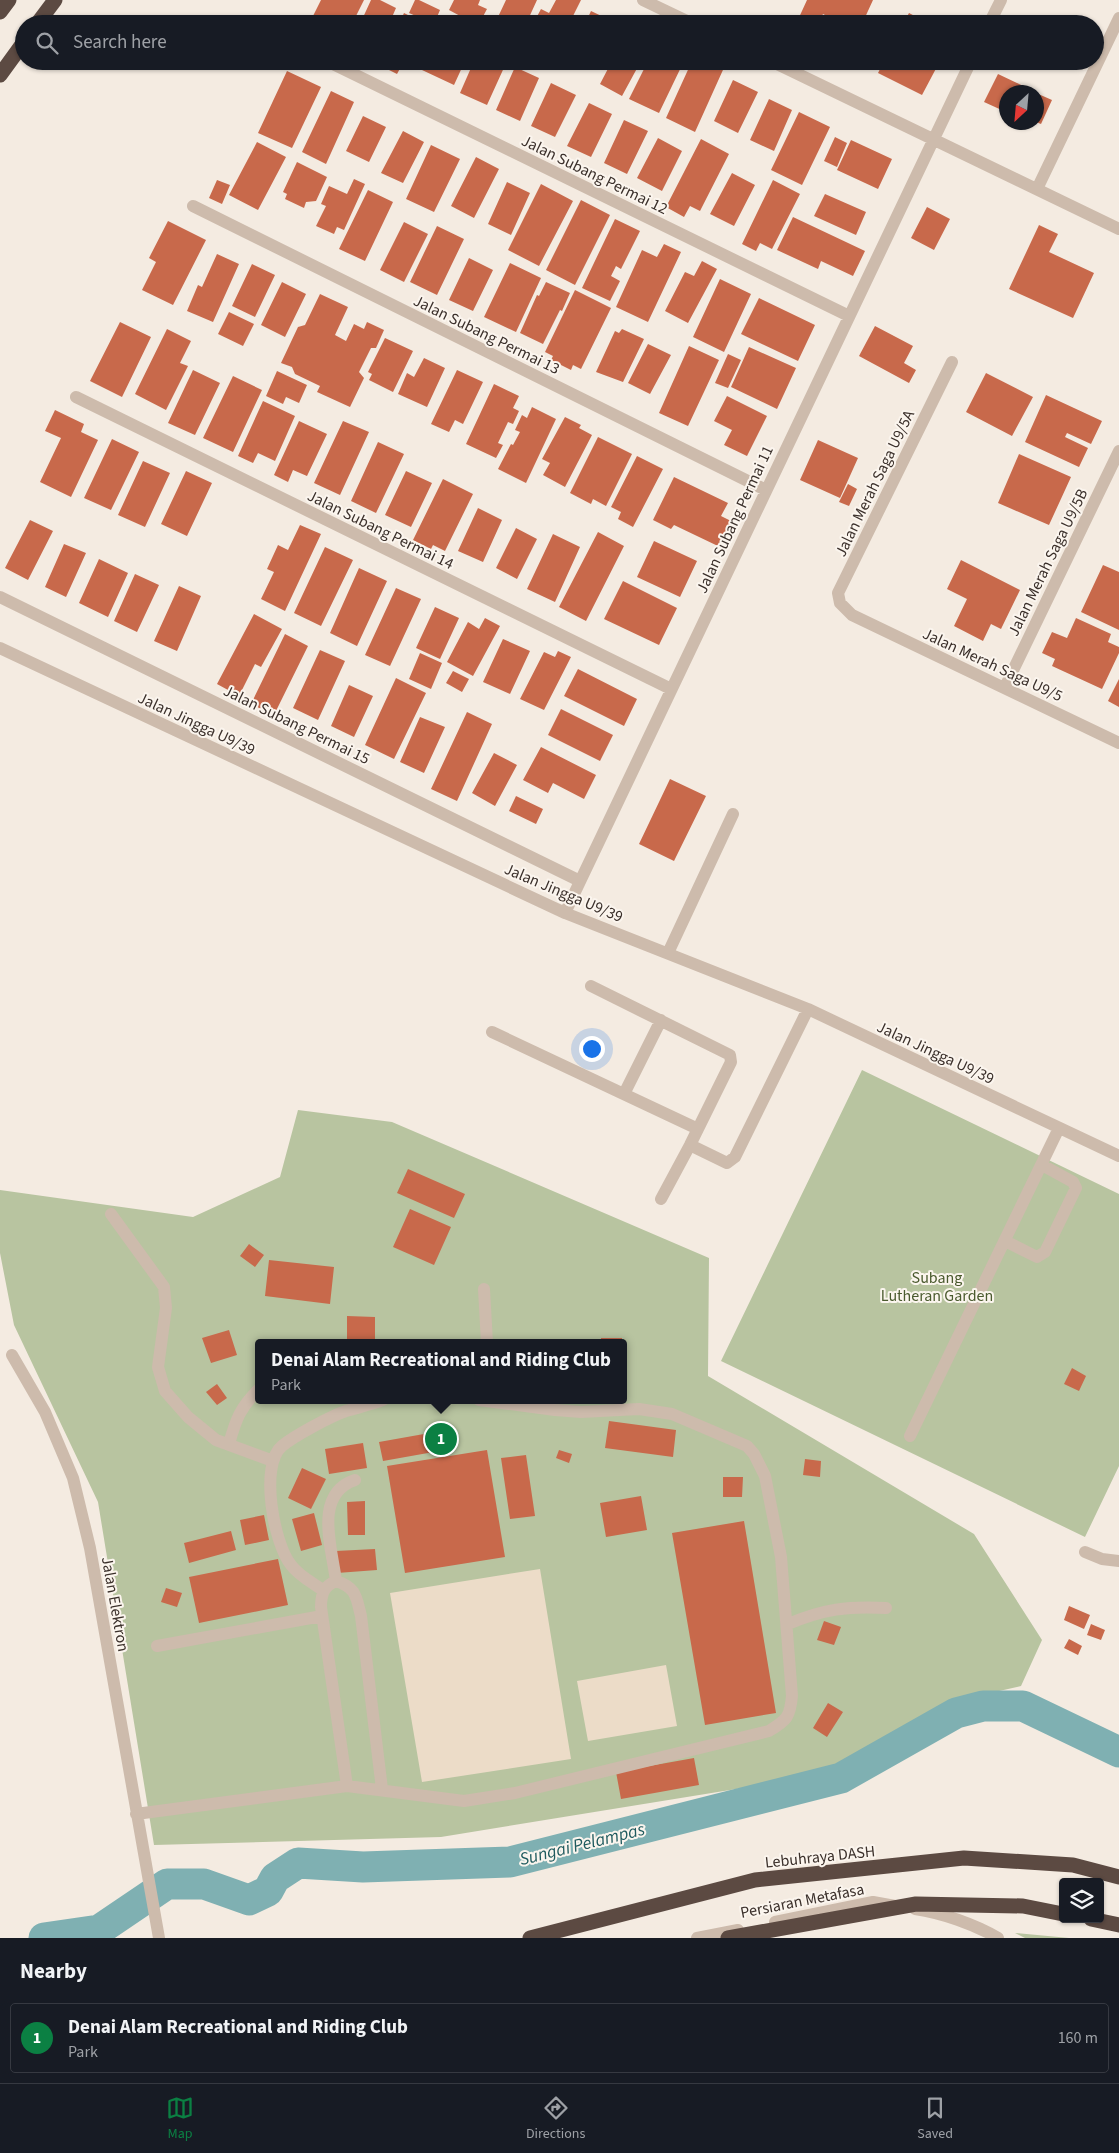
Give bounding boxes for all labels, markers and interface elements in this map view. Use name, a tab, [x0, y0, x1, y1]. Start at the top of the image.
search box	[15, 15, 1104, 70]
icon: search	[33, 29, 61, 57]
text: Search here	[73, 29, 167, 56]
north arrow	[999, 85, 1044, 130]
street label: Jalan Subang Permai 12	[518, 130, 671, 220]
street label: Jalan Subang Permai 13	[410, 290, 563, 380]
street label: Jalan Merah Saga U9/5A	[830, 406, 920, 560]
street label: Jalan Subang Permai 11	[691, 442, 779, 597]
street label: Jalan Subang Permai 14	[304, 485, 457, 575]
street label: Jalan Merah Saga U9/5B	[1003, 485, 1093, 640]
street label: Jalan Merah Saga U9/5	[919, 623, 1066, 707]
street label: Jalan Subang Permai 15	[220, 680, 373, 770]
street label: Jalan Jingga U9/39	[134, 687, 259, 761]
street label: Jalan Jingga U9/39	[501, 858, 626, 928]
street label: Jalan Jingga U9/39	[873, 1016, 998, 1090]
your location	[579, 1036, 605, 1062]
park label: Subang Lutheran Garden	[881, 1267, 993, 1307]
popup	[255, 1339, 627, 1404]
text: Denai Alam Recreational and Riding Club	[271, 1347, 611, 1374]
text: Park	[271, 1374, 301, 1396]
pin: 1	[425, 1420, 457, 1458]
street label: Jalan Elektron	[96, 1555, 134, 1653]
water label: Sungai Pelampas	[517, 1817, 647, 1872]
street label: Lebuhraya DASH	[764, 1840, 876, 1874]
street label: Persiaran Metafasa	[738, 1878, 866, 1924]
map controls	[1059, 1878, 1104, 1923]
button: layers	[1059, 1878, 1104, 1923]
text: Nearby	[20, 1956, 87, 1986]
text: Denai Alam Recreational and Riding Club	[68, 2014, 408, 2041]
text: 1	[33, 2027, 41, 2049]
text: 160 m	[1058, 2027, 1098, 2049]
text: Park	[68, 2041, 98, 2063]
tab: Map	[166, 2094, 194, 2144]
tab: Directions	[526, 2094, 585, 2144]
tab: Saved	[917, 2094, 953, 2144]

